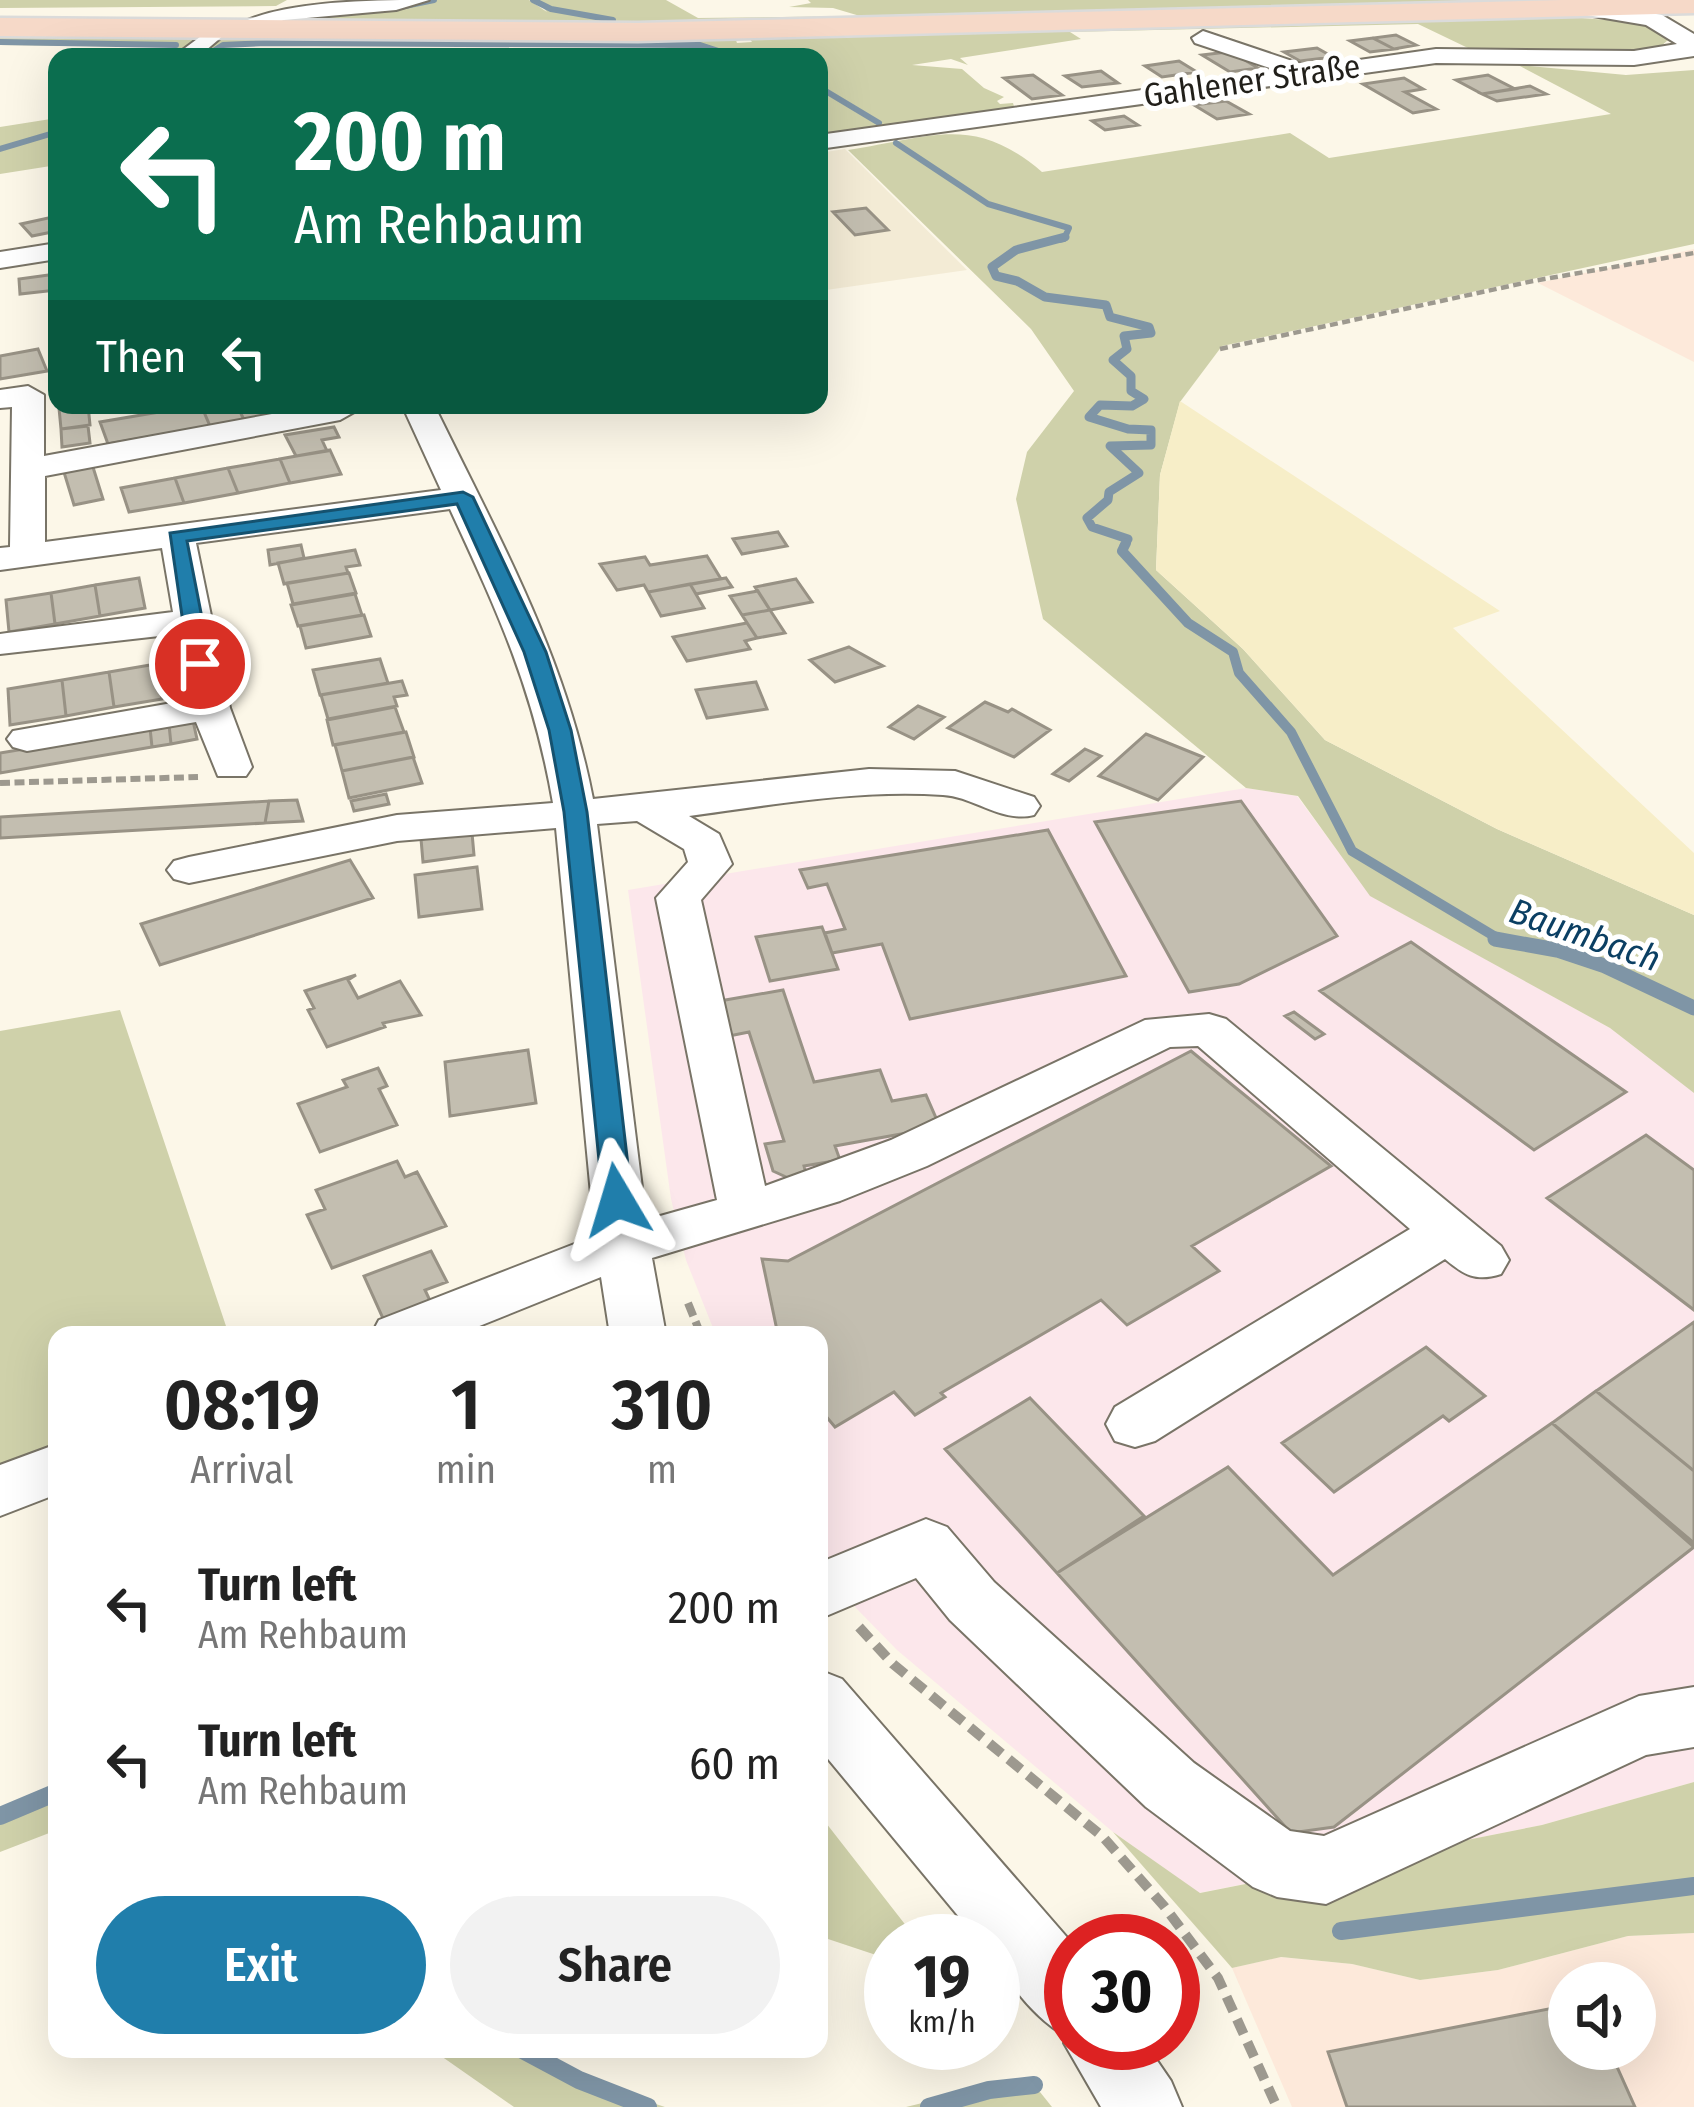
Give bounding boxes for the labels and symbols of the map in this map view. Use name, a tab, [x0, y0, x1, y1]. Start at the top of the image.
street label: Gahlener Straße	[1141, 46, 1363, 116]
pin	[149, 613, 251, 715]
water label: Baumbach	[1504, 889, 1666, 981]
position arrow	[554, 1137, 680, 1263]
speed limit sign: 30	[1044, 1914, 1200, 2070]

